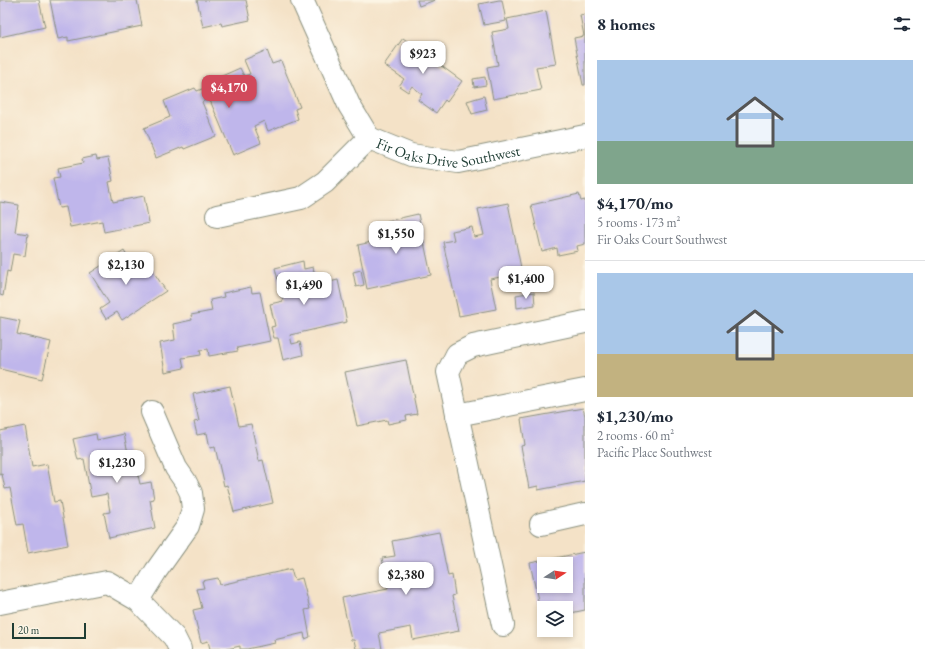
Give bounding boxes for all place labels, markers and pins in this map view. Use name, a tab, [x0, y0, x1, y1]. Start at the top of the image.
pin: $923	[399, 41, 447, 75]
pin: $4,170	[196, 75, 262, 109]
pin: $1,550	[363, 221, 429, 255]
pin: $2,130	[93, 252, 159, 286]
pin: $1,400	[493, 266, 559, 300]
pin: $1,490	[271, 272, 337, 306]
pin: $1,230	[84, 450, 150, 484]
pin: $2,380	[373, 562, 439, 596]

